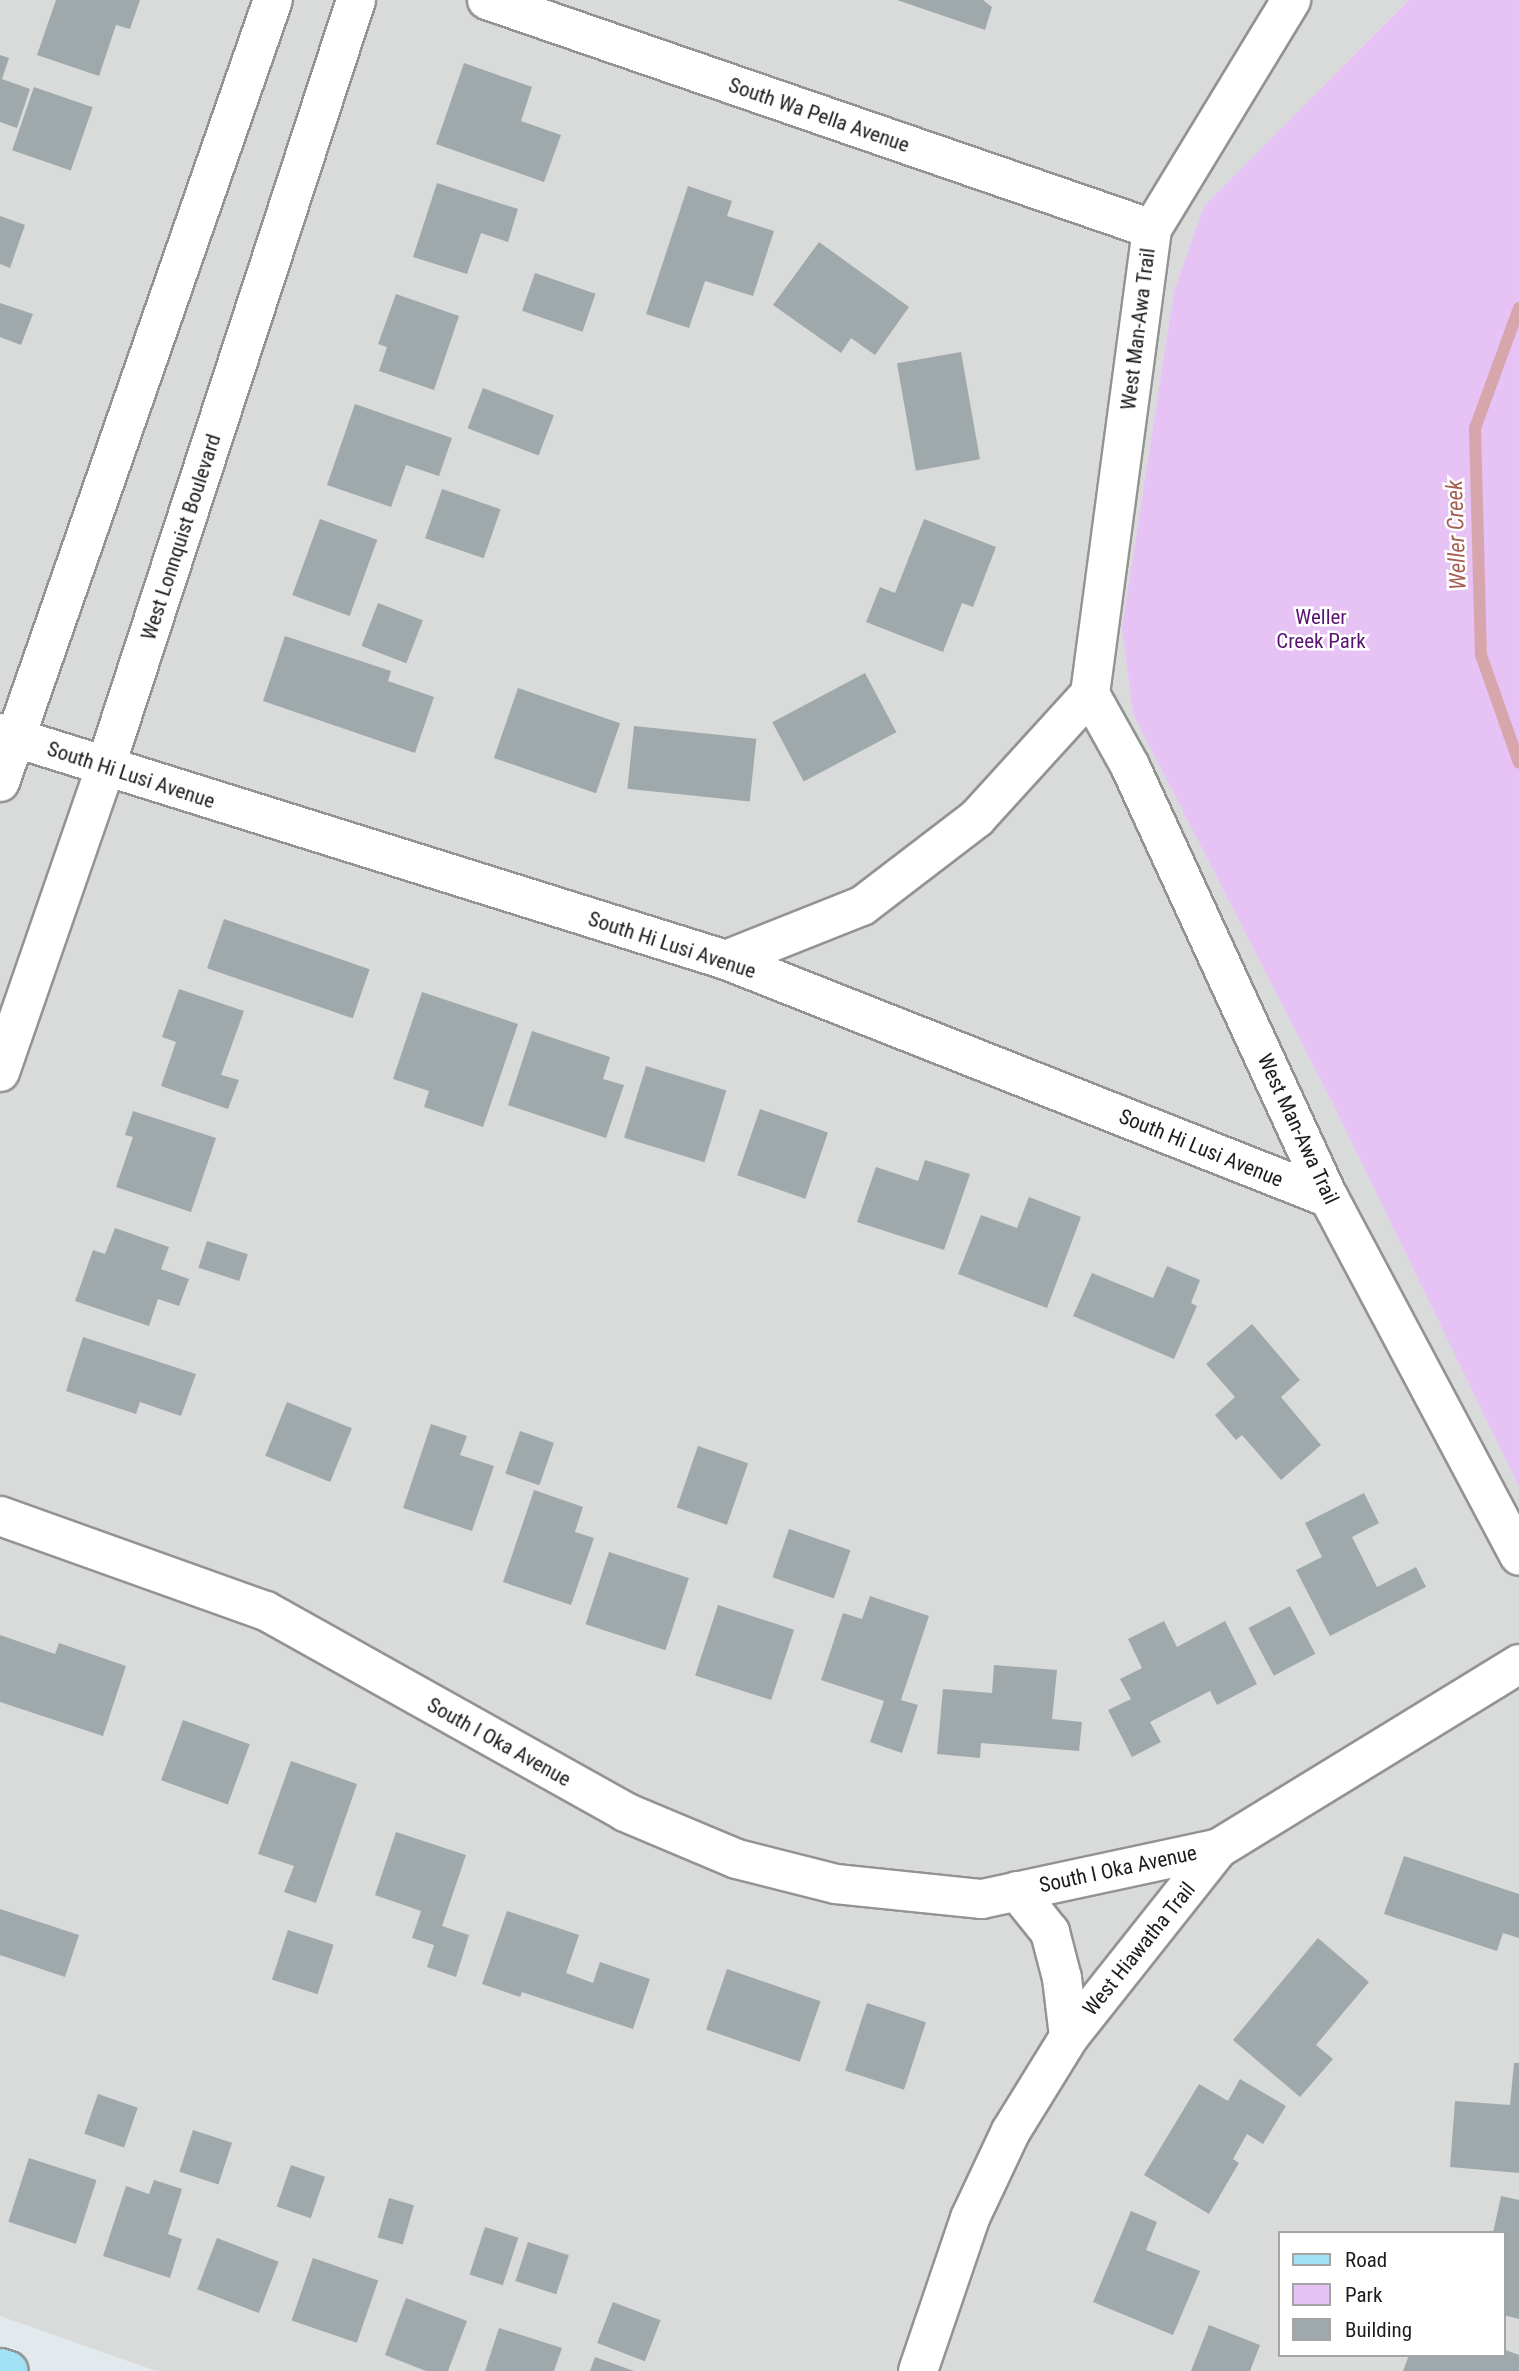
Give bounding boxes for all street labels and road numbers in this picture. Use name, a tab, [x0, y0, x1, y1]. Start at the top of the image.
street label: South Wa Pella Avenue	[725, 72, 913, 158]
street label: West Man-Awa Trail	[1116, 246, 1160, 412]
street label: West Lonnquist Boulevard	[136, 431, 226, 643]
street label: South Hi Lusi Avenue	[44, 736, 218, 814]
street label: South Hi Lusi Avenue	[585, 906, 759, 984]
street label: West Man-Awa Trail	[1252, 1050, 1344, 1208]
street label: South Hi Lusi Avenue	[1115, 1104, 1287, 1192]
street label: South I Oka Avenue	[423, 1692, 575, 1792]
street label: South I Oka Avenue	[1037, 1840, 1199, 1898]
street label: West Hiawatha Trail	[1077, 1877, 1201, 2021]

